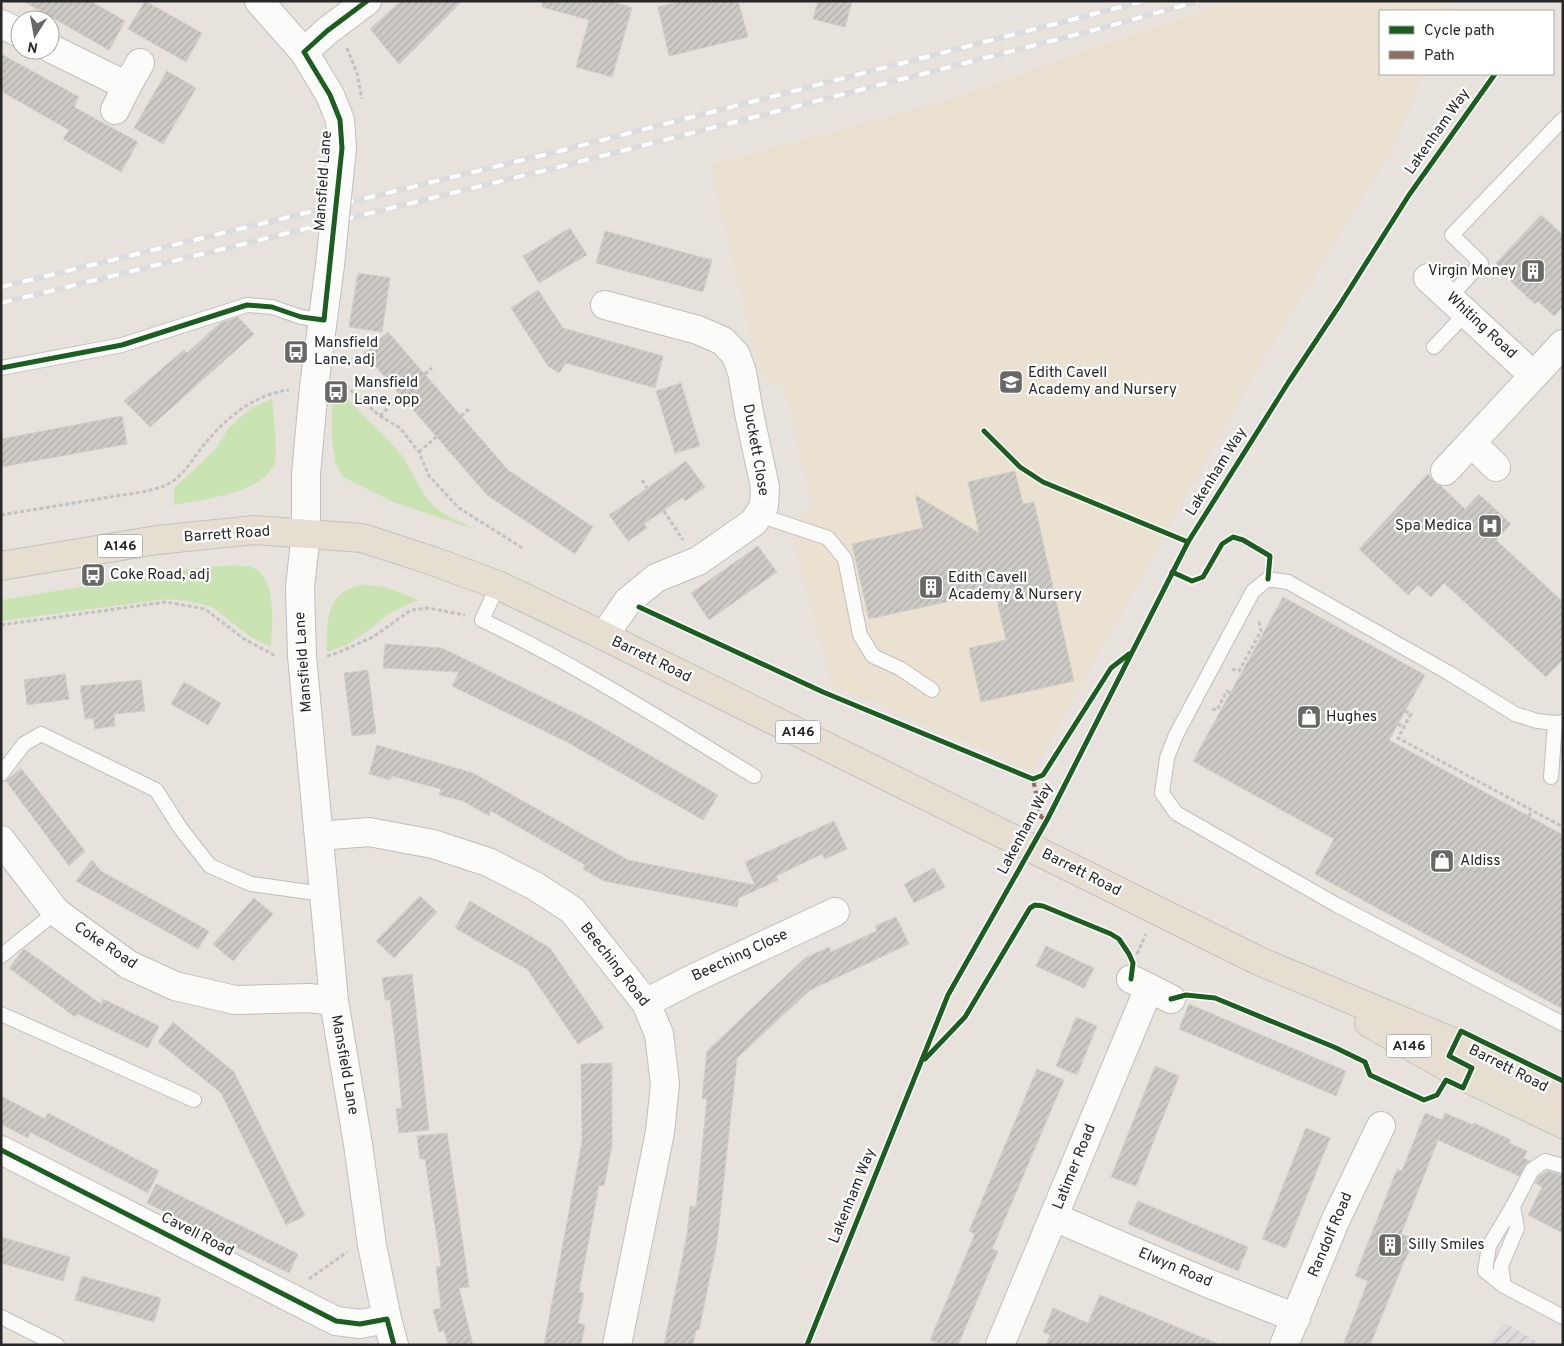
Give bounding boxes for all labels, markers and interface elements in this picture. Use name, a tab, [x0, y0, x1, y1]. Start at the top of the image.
north arrow	[10, 10, 60, 60]
legend	[1379, 10, 1554, 75]
text: Cycle path	[1424, 22, 1495, 41]
text: N	[26, 37, 39, 56]
text: Path	[1424, 47, 1455, 66]
street label: Lakenham Way	[1401, 85, 1475, 179]
street label: Mansfield Lane	[311, 130, 337, 232]
building icon: Virgin Money	[1520, 258, 1546, 284]
place label: Virgin Money	[1428, 262, 1516, 281]
street label: Whiting Road	[1442, 289, 1520, 363]
place label: Mansfield Lane, adj	[314, 334, 378, 370]
bus stop icon: Mansfield Lane, adj	[283, 339, 309, 365]
place label: Edith Cavell Academy and Nursery	[1028, 364, 1177, 400]
school or university icon: Edith Cavell Academy and Nursery	[998, 369, 1024, 395]
place label: Mansfield Lane, opp	[354, 374, 419, 410]
bus stop icon: Mansfield Lane, opp	[323, 379, 349, 405]
street label: Duckett Close	[738, 403, 772, 497]
street label: Lakenham Way	[1182, 424, 1252, 520]
hospital icon: Spa Medica	[1477, 513, 1503, 539]
place label: Spa Medica	[1395, 517, 1472, 536]
street label: Barrett Road	[183, 523, 271, 547]
road number: A146	[98, 534, 142, 558]
bus stop icon: Coke Road, adj	[80, 562, 106, 588]
place label: Coke Road, adj	[110, 566, 210, 585]
place label: Edith Cavell Academy & Nursery	[948, 569, 1082, 605]
building icon: Edith Cavell Academy & Nursery	[918, 574, 944, 600]
street label: Mansfield Lane	[291, 611, 317, 713]
street label: Barrett Road	[608, 632, 694, 688]
shop icon: Hughes	[1296, 704, 1322, 730]
place label: Hughes	[1326, 708, 1377, 727]
road number: A146	[776, 720, 820, 744]
street label: Lakenham Way	[994, 780, 1058, 878]
street label: Barrett Road	[1038, 845, 1124, 901]
shop icon: Aldiss	[1429, 848, 1455, 874]
place label: Aldiss	[1460, 852, 1500, 871]
street label: Coke Road	[70, 918, 140, 974]
street label: Beeching Road	[575, 919, 653, 1011]
street label: Beeching Close	[689, 925, 791, 987]
street label: Mansfield Lane	[326, 1014, 362, 1116]
road number: A146	[1386, 1034, 1432, 1058]
street label: Barrett Road	[1465, 1041, 1551, 1097]
street label: Latimer Road	[1049, 1122, 1101, 1212]
street label: Lakenham Way	[825, 1146, 881, 1246]
street label: Randolf Road	[1305, 1190, 1357, 1280]
street label: Cavell Road	[157, 1209, 237, 1261]
building icon: Silly Smiles	[1377, 1232, 1403, 1258]
place label: Silly Smiles	[1408, 1236, 1485, 1255]
street label: Elwyn Road	[1135, 1244, 1215, 1292]

